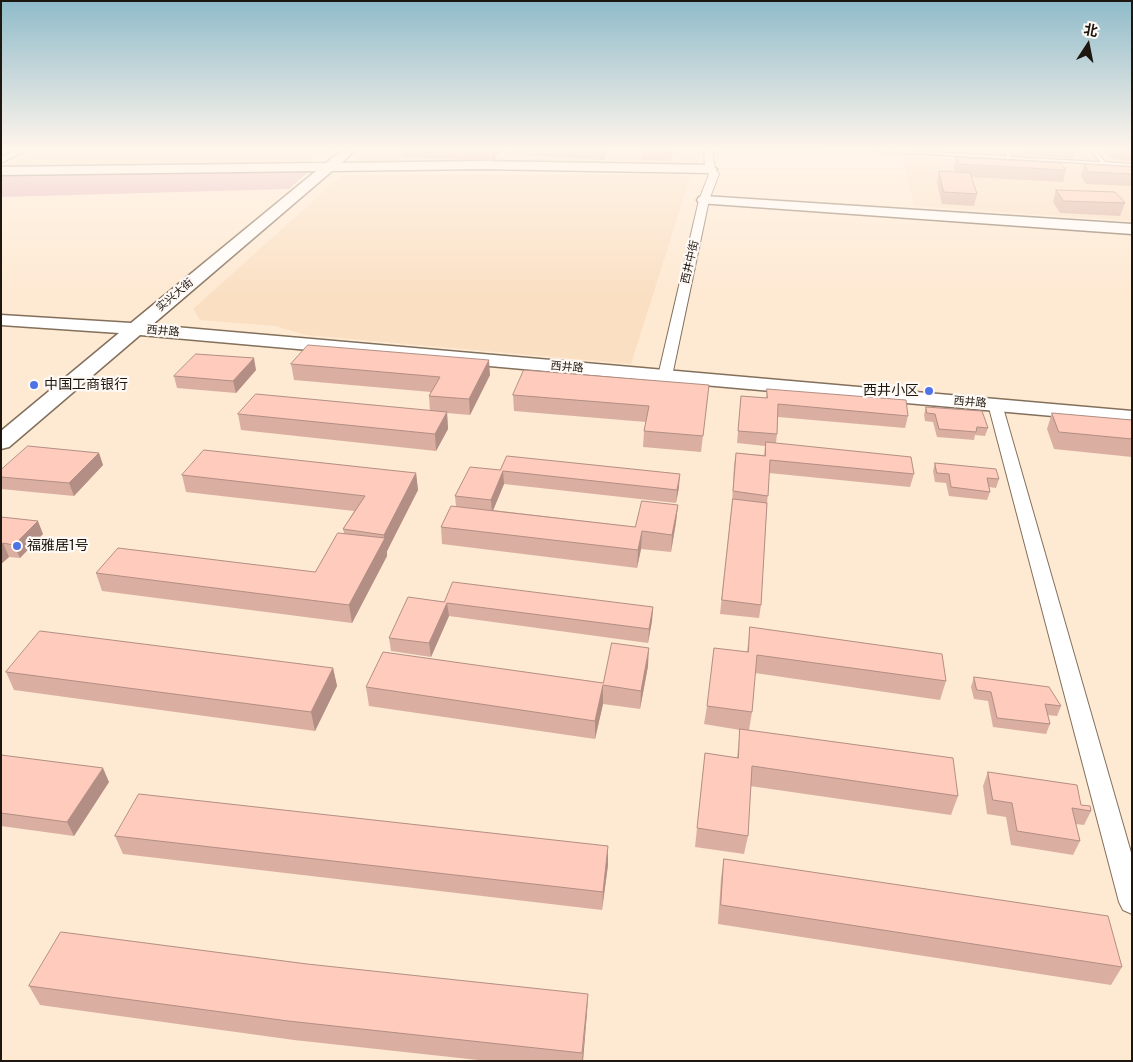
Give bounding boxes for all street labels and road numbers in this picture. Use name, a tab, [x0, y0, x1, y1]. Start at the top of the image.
street label: 西井中街	[679, 239, 701, 285]
street label: 实兴大街	[154, 276, 196, 314]
street label: 西井路	[146, 323, 180, 339]
street label: 西井路	[550, 359, 584, 375]
street label: 西井路	[953, 394, 987, 410]

